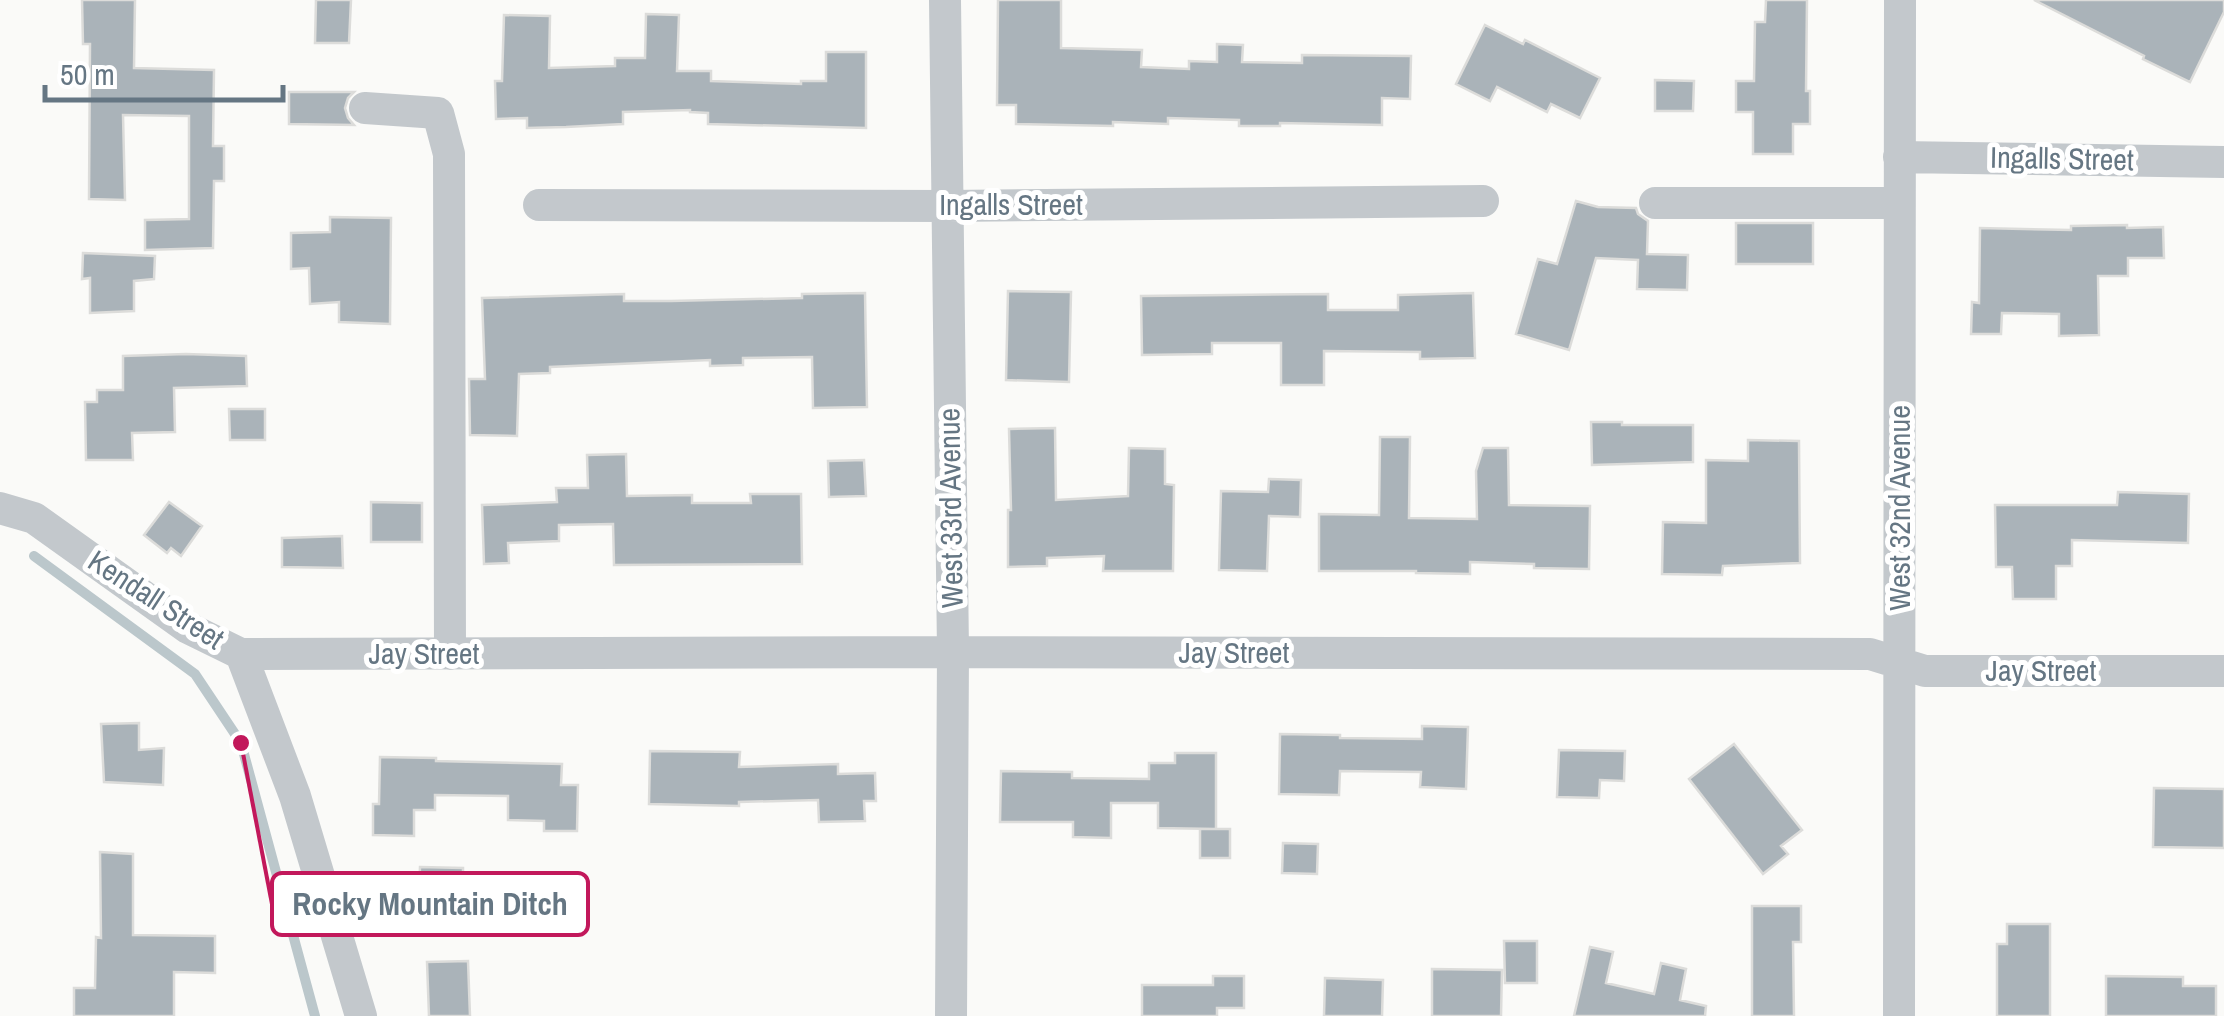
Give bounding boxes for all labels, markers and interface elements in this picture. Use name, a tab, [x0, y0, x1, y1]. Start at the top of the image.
scale bar	[45, 40, 282, 102]
text: 50 m	[60, 54, 115, 94]
street label: Ingalls Street	[1990, 137, 2134, 179]
street label: Ingalls Street	[939, 184, 1083, 224]
street label: West 32nd Avenue	[1879, 405, 1919, 611]
street label: West 33rd Avenue	[928, 408, 972, 608]
street label: Kendall Street	[81, 540, 232, 658]
street label: Jay Street	[1179, 632, 1290, 672]
street label: Jay Street	[369, 633, 480, 673]
street label: Jay Street	[1986, 650, 2097, 690]
callout: Rocky Mountain Ditch	[272, 873, 588, 935]
text: Rocky Mountain Ditch	[292, 882, 568, 925]

